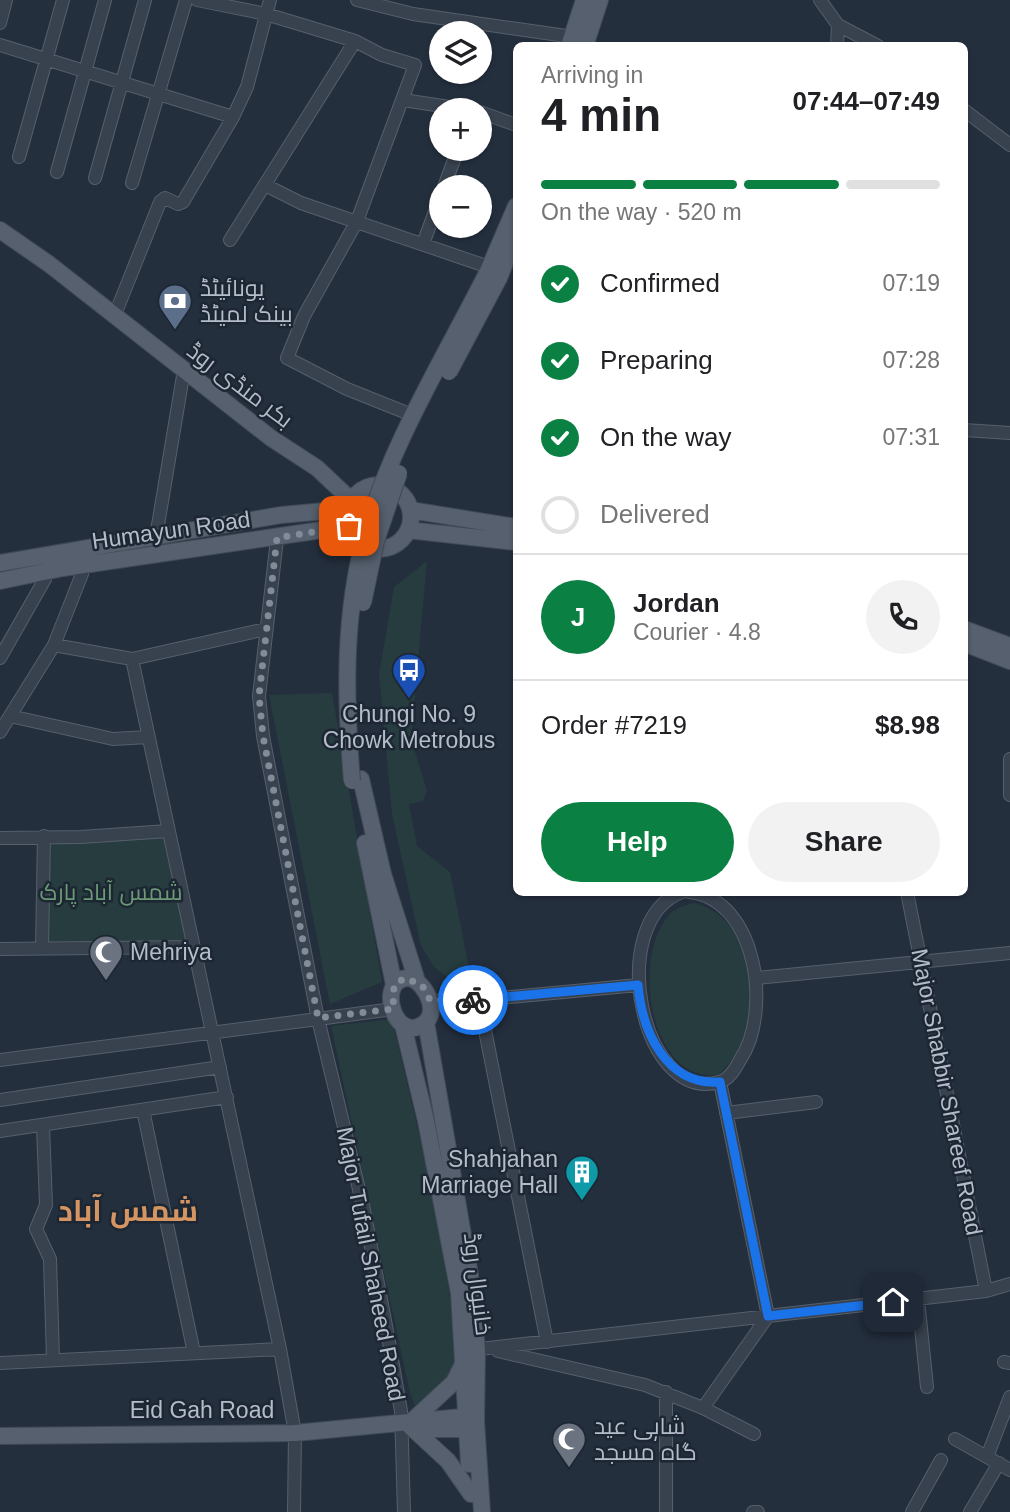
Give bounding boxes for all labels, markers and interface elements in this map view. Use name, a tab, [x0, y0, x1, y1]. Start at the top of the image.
map controls	[429, 21, 492, 238]
button: layers	[429, 21, 492, 84]
text: Arriving in	[541, 62, 643, 88]
text: 07:44–07:49	[793, 86, 940, 116]
text: 4 min	[541, 89, 661, 141]
button: +	[429, 98, 492, 161]
button: −	[429, 175, 492, 238]
text: On the way · 520 m	[541, 199, 742, 225]
icon: check	[541, 265, 579, 303]
text: Confirmed	[600, 268, 720, 298]
text: 07:19	[882, 270, 940, 296]
place label: یونائیٹڈ بینک لمیٹڈ	[200, 275, 293, 327]
bank icon: یونائیٹڈ بینک لمیٹڈ	[156, 282, 194, 331]
street label: بکر منڈی روڈ	[182, 337, 298, 434]
icon: check	[541, 342, 579, 380]
text: Preparing	[600, 345, 713, 375]
text: 07:28	[882, 347, 940, 373]
icon: check	[541, 419, 579, 457]
text: On the way	[600, 422, 732, 452]
text: 07:31	[882, 424, 940, 450]
pin	[319, 496, 379, 556]
text: Delivered	[600, 499, 710, 529]
street label: Humayun Road	[90, 506, 252, 554]
icon: bag	[330, 507, 368, 545]
button: phone	[866, 580, 940, 654]
text: Jordan	[633, 588, 720, 618]
text: J	[571, 602, 585, 632]
text: Courier · 4.8	[633, 619, 761, 645]
bus stop icon: Chungi No. 9 Chowk Metrobus	[390, 651, 428, 700]
place label: Chungi No. 9 Chowk Metrobus	[323, 701, 495, 753]
text: Order #7219	[541, 710, 687, 740]
text: $8.98	[875, 710, 940, 740]
button: Help	[541, 802, 734, 882]
button: Share	[748, 802, 940, 882]
park label: شمس آباد پارک	[39, 879, 183, 907]
mosque icon: Mehriya	[87, 933, 125, 982]
place label: Mehriya	[130, 939, 212, 965]
street label: Major Shabbir Shareef Road	[906, 946, 988, 1238]
courier	[438, 965, 508, 1035]
icon: bike	[454, 981, 492, 1019]
street label: Major Tufail Shaheed Road	[332, 1125, 410, 1403]
place label: Shahjahan Marriage Hall	[421, 1146, 558, 1198]
building icon: Shahjahan Marriage Hall	[563, 1153, 601, 1202]
district label: شمس آباد	[58, 1194, 198, 1229]
street label: خانیوال روڈ	[458, 1231, 497, 1337]
pin	[863, 1272, 923, 1332]
icon: home	[874, 1283, 912, 1321]
street label: Eid Gah Road	[130, 1397, 274, 1423]
place label: شاہی عید گاہ مسجد	[594, 1413, 697, 1465]
mosque icon: شاہی عید گاہ مسجد	[550, 1420, 588, 1469]

